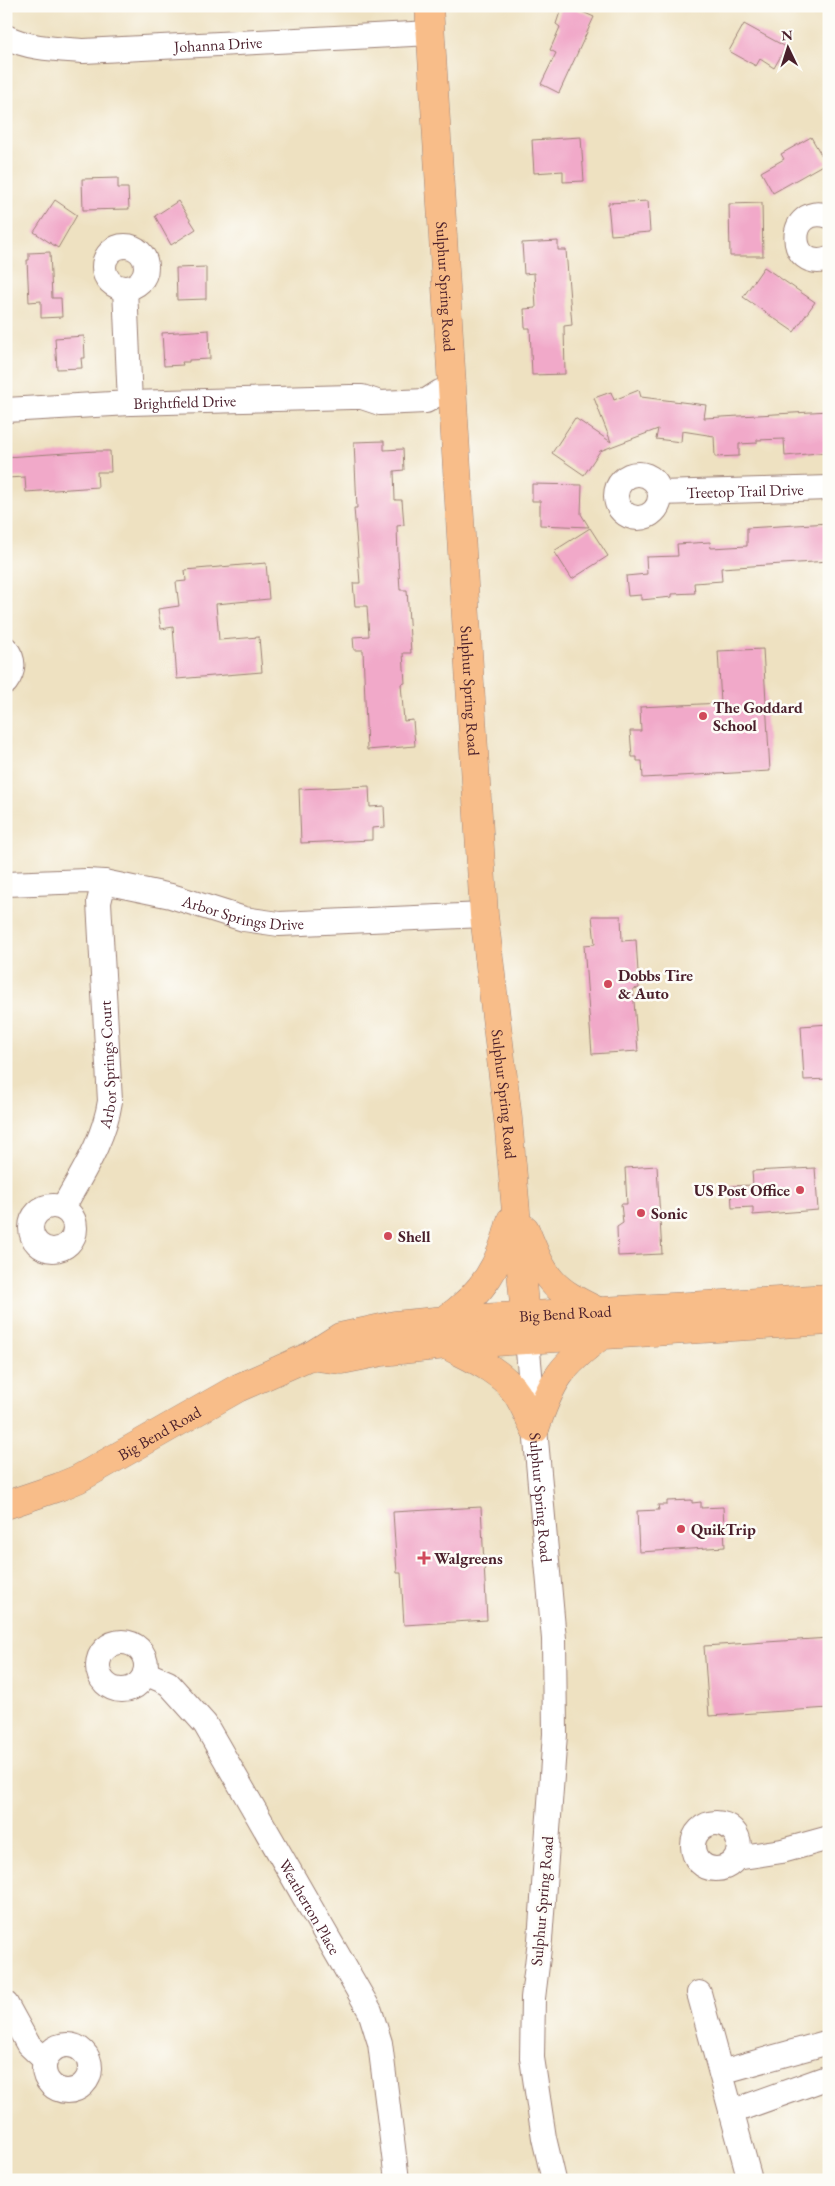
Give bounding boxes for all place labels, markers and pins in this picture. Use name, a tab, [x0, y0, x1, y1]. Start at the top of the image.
place label: The Goddard School	[713, 697, 803, 736]
marker: The Goddard School	[697, 710, 709, 722]
place label: Dobbs Tire & Auto	[618, 965, 693, 1004]
marker: Dobbs Tire & Auto	[602, 978, 614, 990]
place label: US Post Office	[694, 1180, 790, 1201]
marker: US Post Office	[794, 1184, 806, 1196]
place label: Sonic	[651, 1203, 688, 1224]
marker: Sonic	[635, 1207, 647, 1219]
place label: Shell	[398, 1226, 431, 1247]
marker: Shell	[382, 1230, 394, 1242]
place label: QuikTrip	[691, 1519, 756, 1540]
marker: QuikTrip	[675, 1523, 687, 1535]
place label: Walgreens	[434, 1548, 503, 1569]
marker: Walgreens	[418, 1552, 430, 1564]

